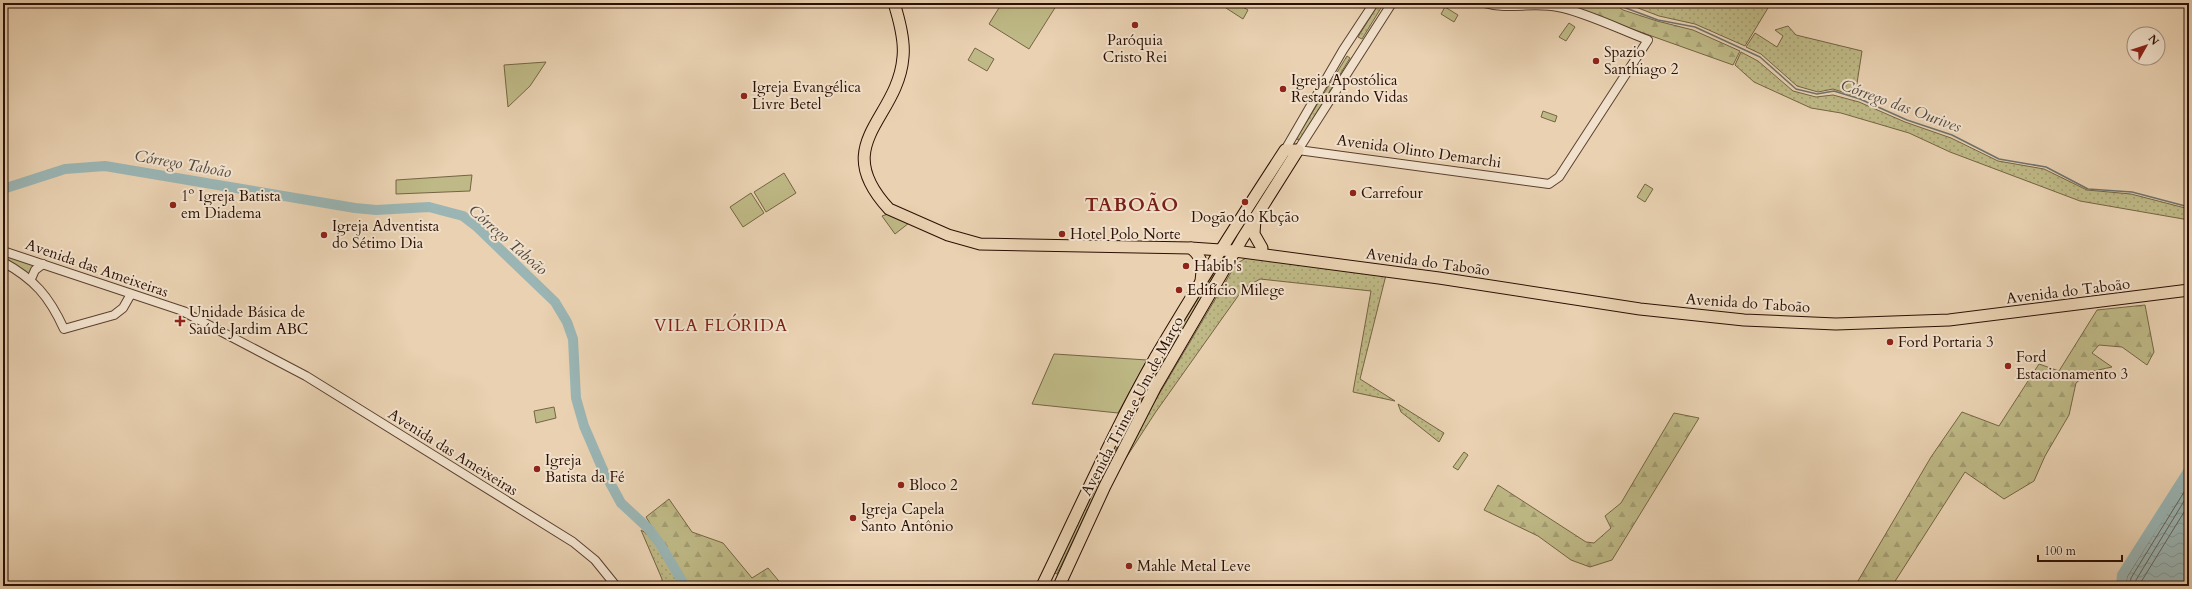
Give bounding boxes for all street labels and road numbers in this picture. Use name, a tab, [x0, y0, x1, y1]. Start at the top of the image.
street label: Avenida Olinto Demarchi	[1336, 130, 1502, 172]
street label: Avenida das Ameixeiras	[23, 234, 171, 302]
street label: Avenida do Taboão	[1365, 243, 1491, 281]
street label: Avenida do Taboão	[2005, 273, 2131, 309]
street label: Avenida do Taboão	[1685, 289, 1811, 317]
street label: Avenida Trinta e Um de Março	[1076, 313, 1188, 499]
street label: Avenida das Ameixeiras	[384, 404, 522, 500]

